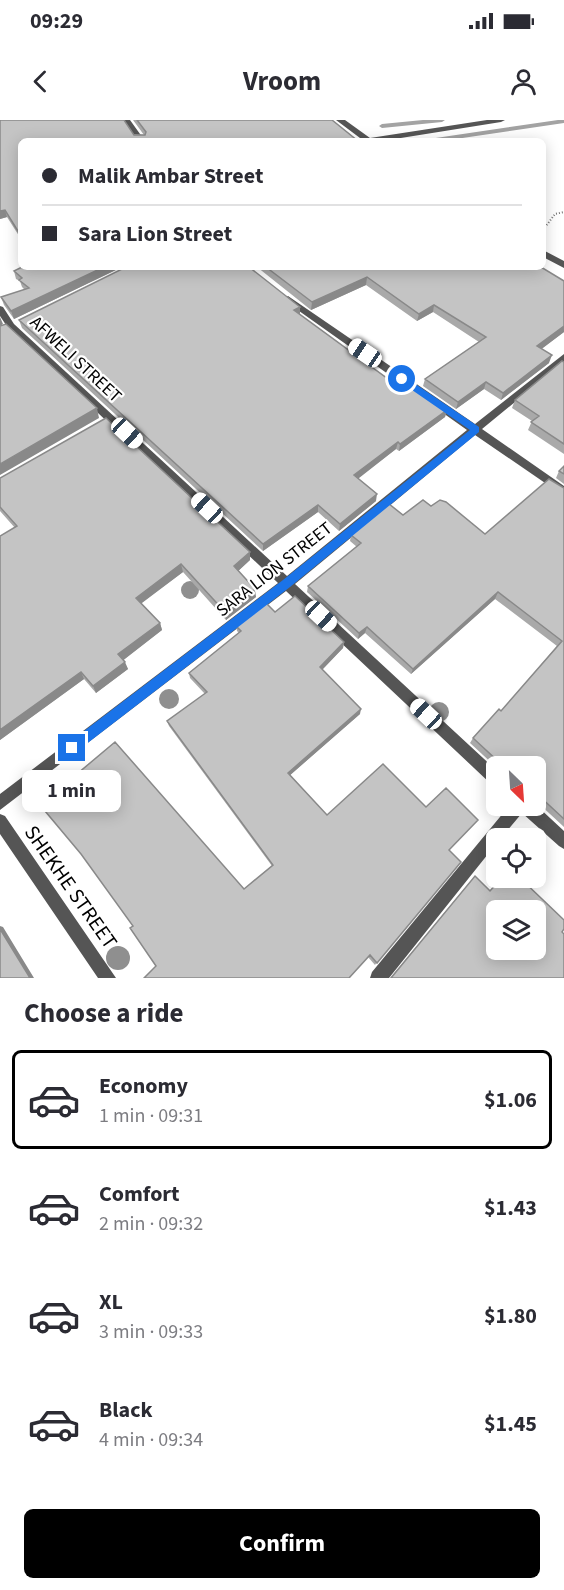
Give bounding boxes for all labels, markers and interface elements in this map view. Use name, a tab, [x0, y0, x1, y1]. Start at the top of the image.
text: 09:29	[30, 5, 83, 37]
text: Vroom	[243, 62, 321, 101]
icon: back	[24, 65, 57, 98]
icon: person	[507, 65, 540, 98]
text: Malik Ambar Street	[78, 160, 263, 192]
text: Sara Lion Street	[78, 218, 232, 250]
street label: AFWELI STREET	[24, 310, 127, 409]
car	[345, 335, 385, 371]
route start	[388, 365, 415, 392]
car	[108, 414, 146, 452]
car	[188, 489, 226, 527]
street label: SARA LION STREET	[211, 516, 338, 623]
car	[302, 597, 340, 635]
car	[407, 695, 445, 733]
route end	[58, 734, 85, 761]
north arrow	[486, 756, 546, 816]
map controls	[486, 756, 546, 960]
callout: 1 min	[22, 769, 122, 811]
text: 1 min	[47, 777, 96, 805]
street label: SHEKHE STREET	[17, 819, 125, 955]
button: locate	[486, 828, 546, 888]
button: layers	[486, 900, 546, 960]
text: Choose a ride	[24, 994, 184, 1033]
text: Economy	[99, 1070, 188, 1102]
icon: car	[27, 1073, 81, 1127]
text: $1.06	[484, 1084, 537, 1116]
text: 1 min · 09:31	[99, 1102, 203, 1130]
text: Comfort	[99, 1178, 180, 1210]
icon: car	[27, 1181, 81, 1235]
text: $1.43	[484, 1192, 537, 1224]
text: 2 min · 09:32	[99, 1210, 203, 1238]
text: XL	[99, 1286, 123, 1318]
icon: car	[27, 1289, 81, 1343]
text: $1.80	[484, 1300, 537, 1332]
text: 3 min · 09:33	[99, 1318, 203, 1346]
text: Black	[99, 1394, 153, 1426]
icon: car	[27, 1397, 81, 1451]
text: $1.45	[484, 1408, 537, 1440]
text: 4 min · 09:34	[99, 1426, 203, 1454]
button: Confirm	[24, 1509, 540, 1578]

